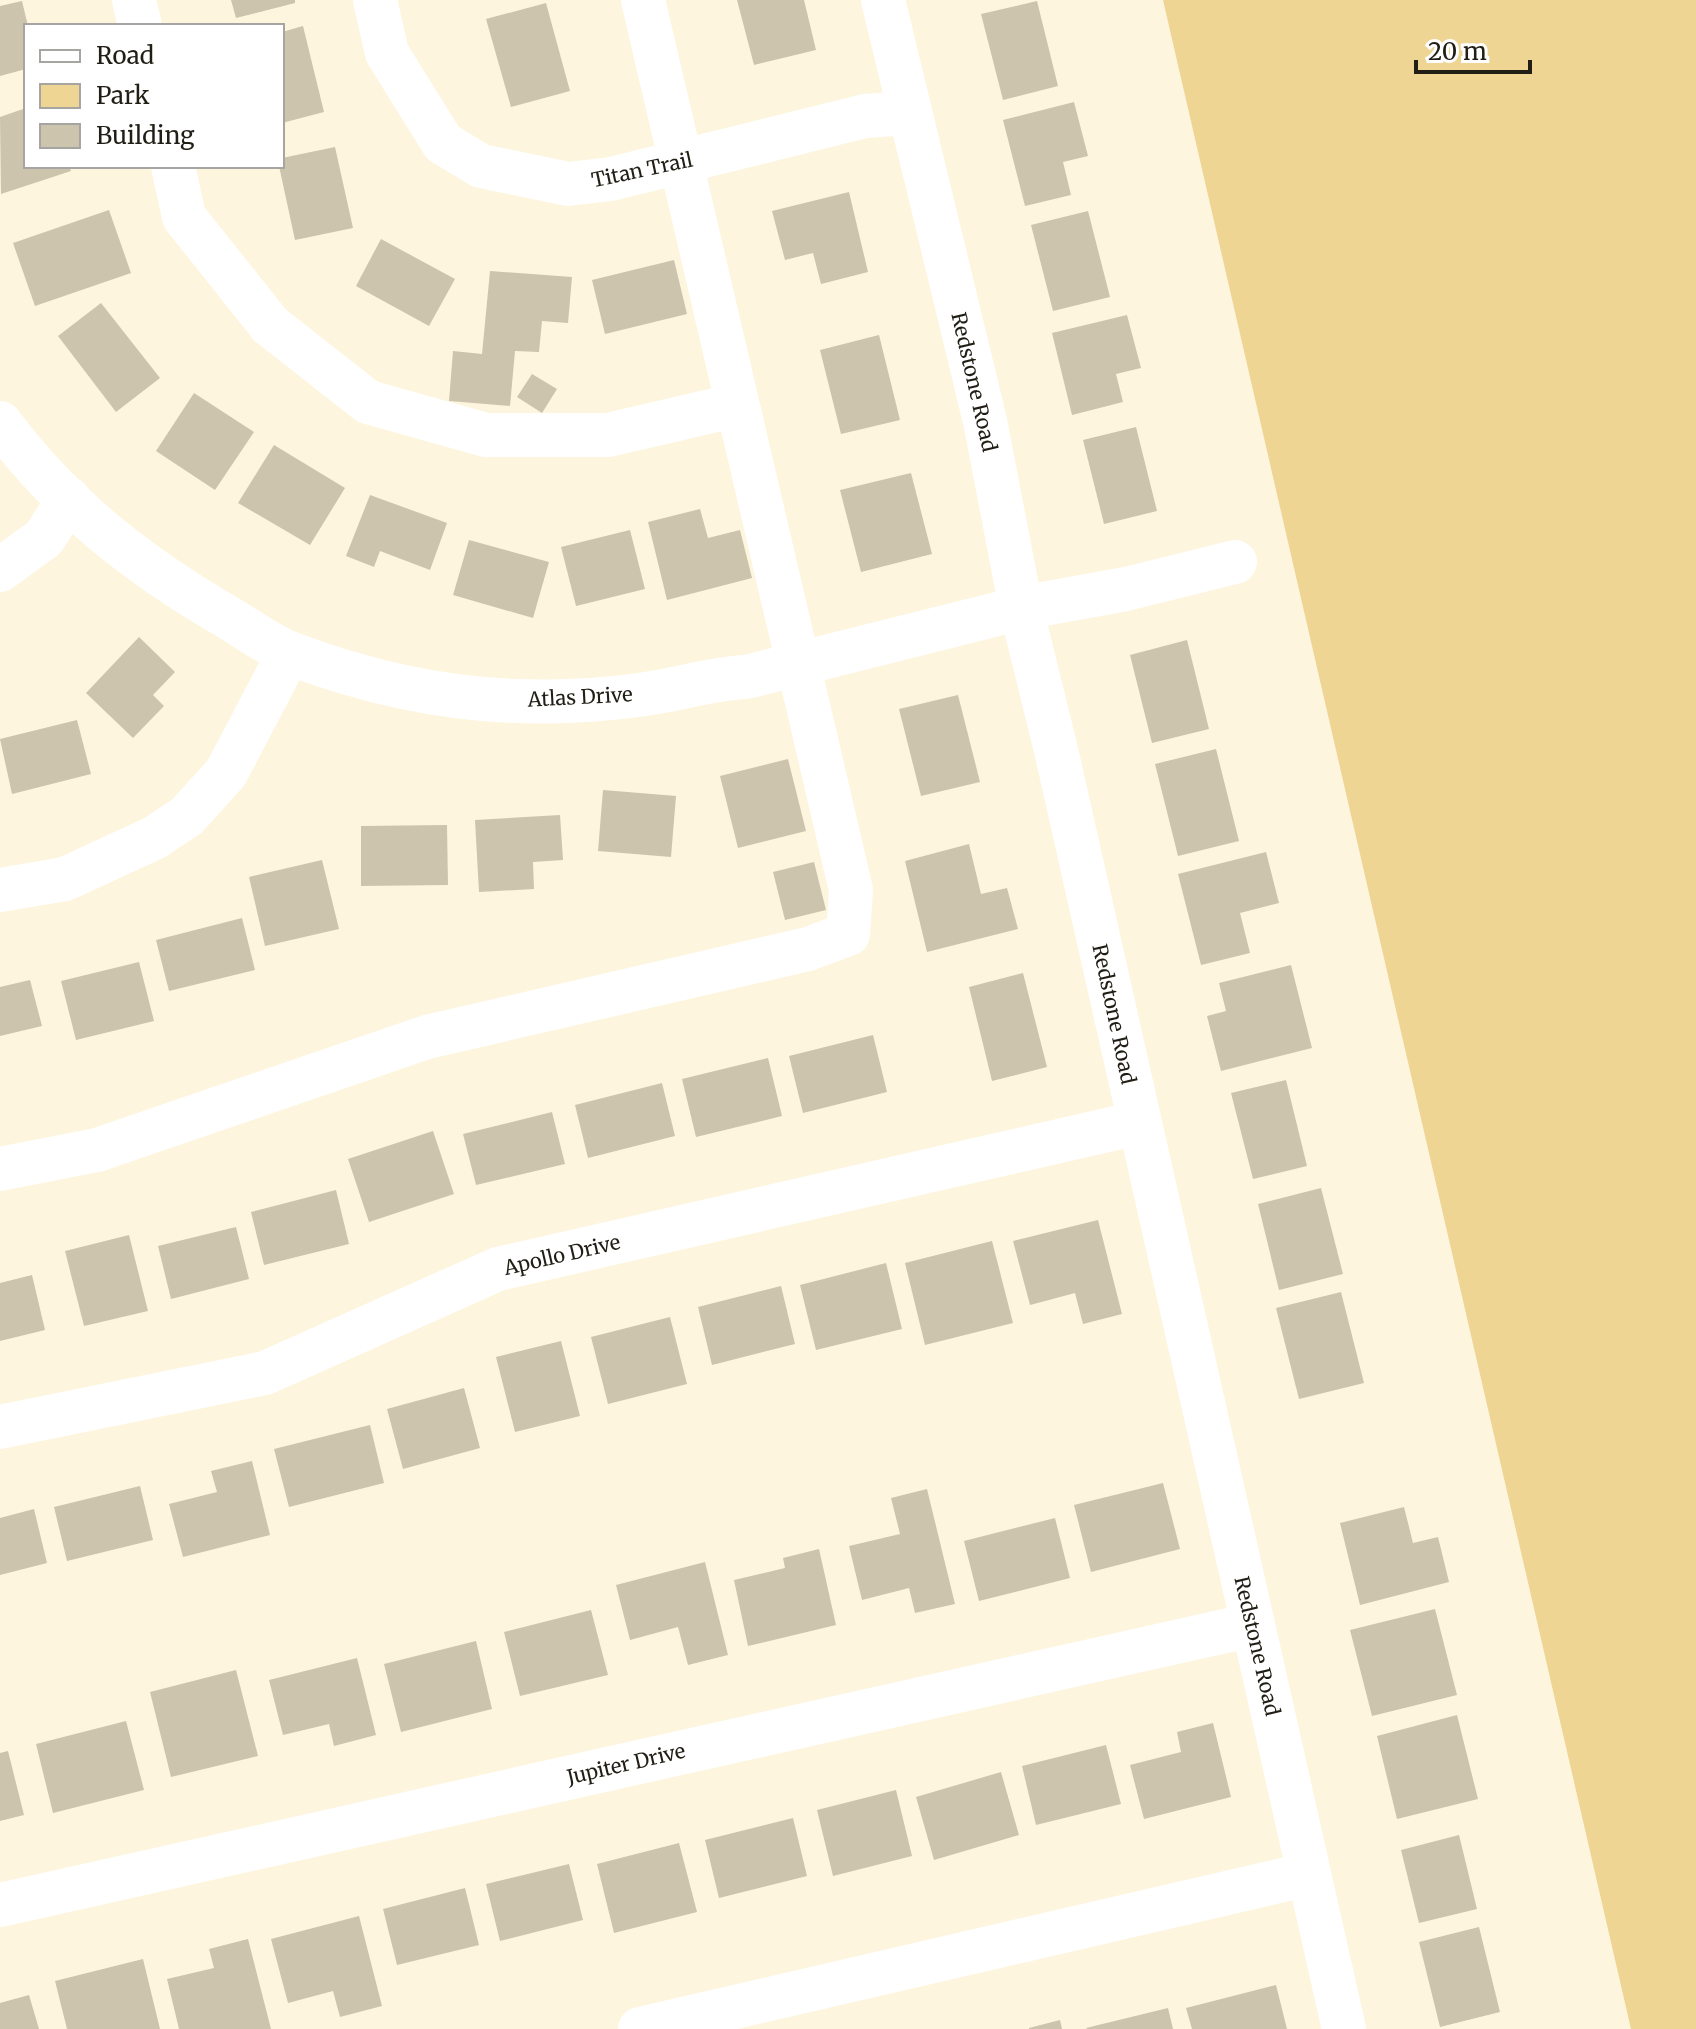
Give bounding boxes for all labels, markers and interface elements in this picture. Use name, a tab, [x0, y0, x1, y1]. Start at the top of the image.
legend	[24, 24, 284, 168]
scale bar	[1416, 24, 1530, 74]
text: 20 m	[1428, 36, 1487, 67]
text: Road	[96, 40, 154, 71]
text: Park	[96, 80, 150, 111]
text: Building	[96, 120, 195, 151]
street label: Titan Trail	[589, 147, 695, 192]
street label: Redstone Road	[946, 310, 1003, 454]
street label: Atlas Drive	[526, 681, 633, 712]
street label: Redstone Road	[1087, 942, 1142, 1086]
street label: Apollo Drive	[500, 1229, 623, 1280]
street label: Redstone Road	[1229, 1574, 1286, 1718]
street label: Jupiter Drive	[563, 1738, 688, 1790]

